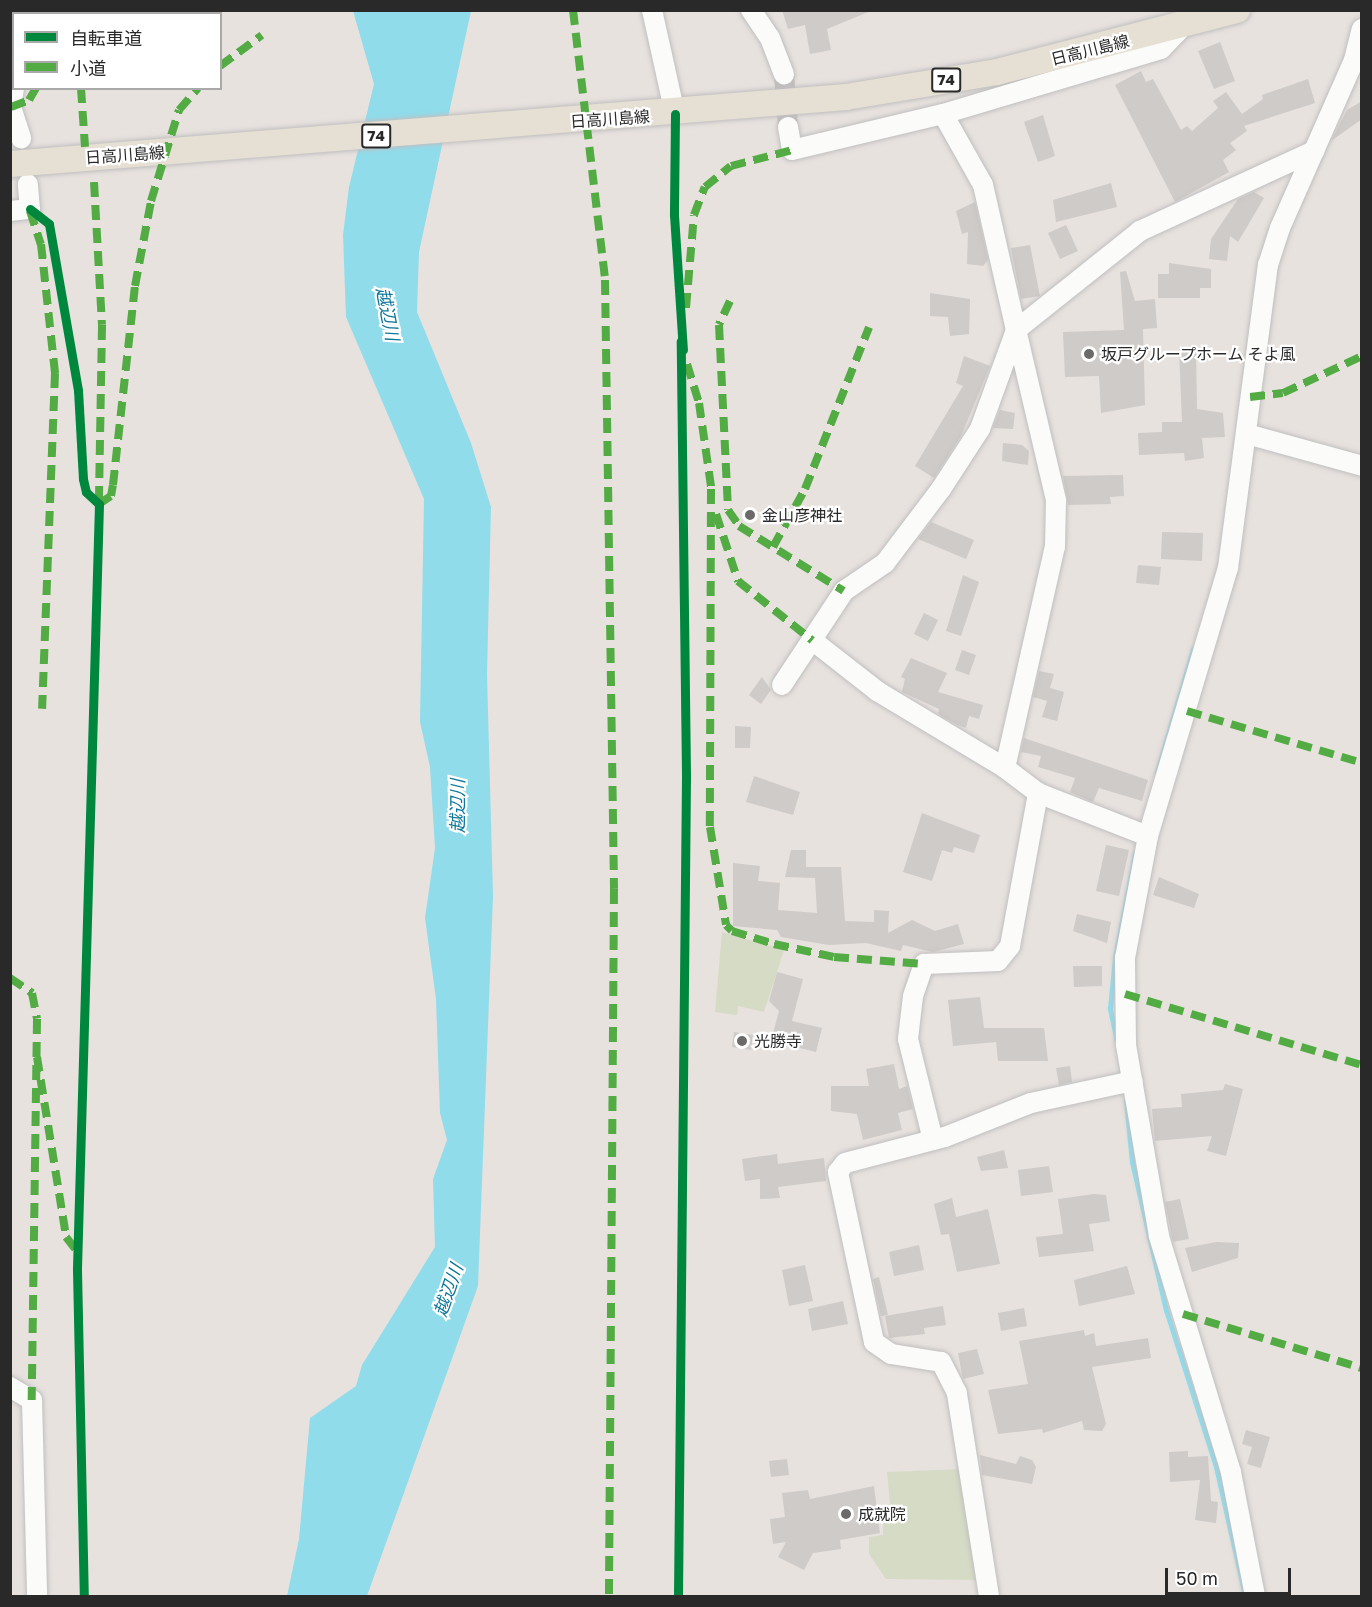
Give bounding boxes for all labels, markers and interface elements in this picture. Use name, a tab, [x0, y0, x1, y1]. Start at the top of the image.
legend	[12, 12, 222, 90]
text: 自転車道	[70, 27, 142, 49]
street label: 日高川島線	[1049, 31, 1131, 69]
text: 小道	[70, 57, 106, 79]
road number: 74	[931, 68, 961, 92]
street label: 日高川島線	[569, 107, 651, 131]
road number: 74	[361, 124, 391, 148]
street label: 日高川島線	[84, 143, 166, 167]
water label: 越辺川	[372, 285, 404, 343]
place label: 坂戸グループホーム そよ風	[1101, 344, 1297, 364]
marker: 坂戸グループホーム そよ風	[1082, 347, 1096, 361]
place label: 金山彦神社	[762, 505, 842, 525]
marker: 金山彦神社	[743, 508, 757, 522]
water label: 越辺川	[446, 779, 468, 833]
place label: 光勝寺	[754, 1031, 802, 1051]
marker: 光勝寺	[735, 1034, 749, 1048]
water label: 越辺川	[429, 1261, 467, 1319]
place label: 成就院	[858, 1504, 906, 1524]
marker: 成就院	[839, 1507, 853, 1521]
scale bar	[1168, 1556, 1294, 1594]
text: 50 m	[1176, 1567, 1218, 1589]

